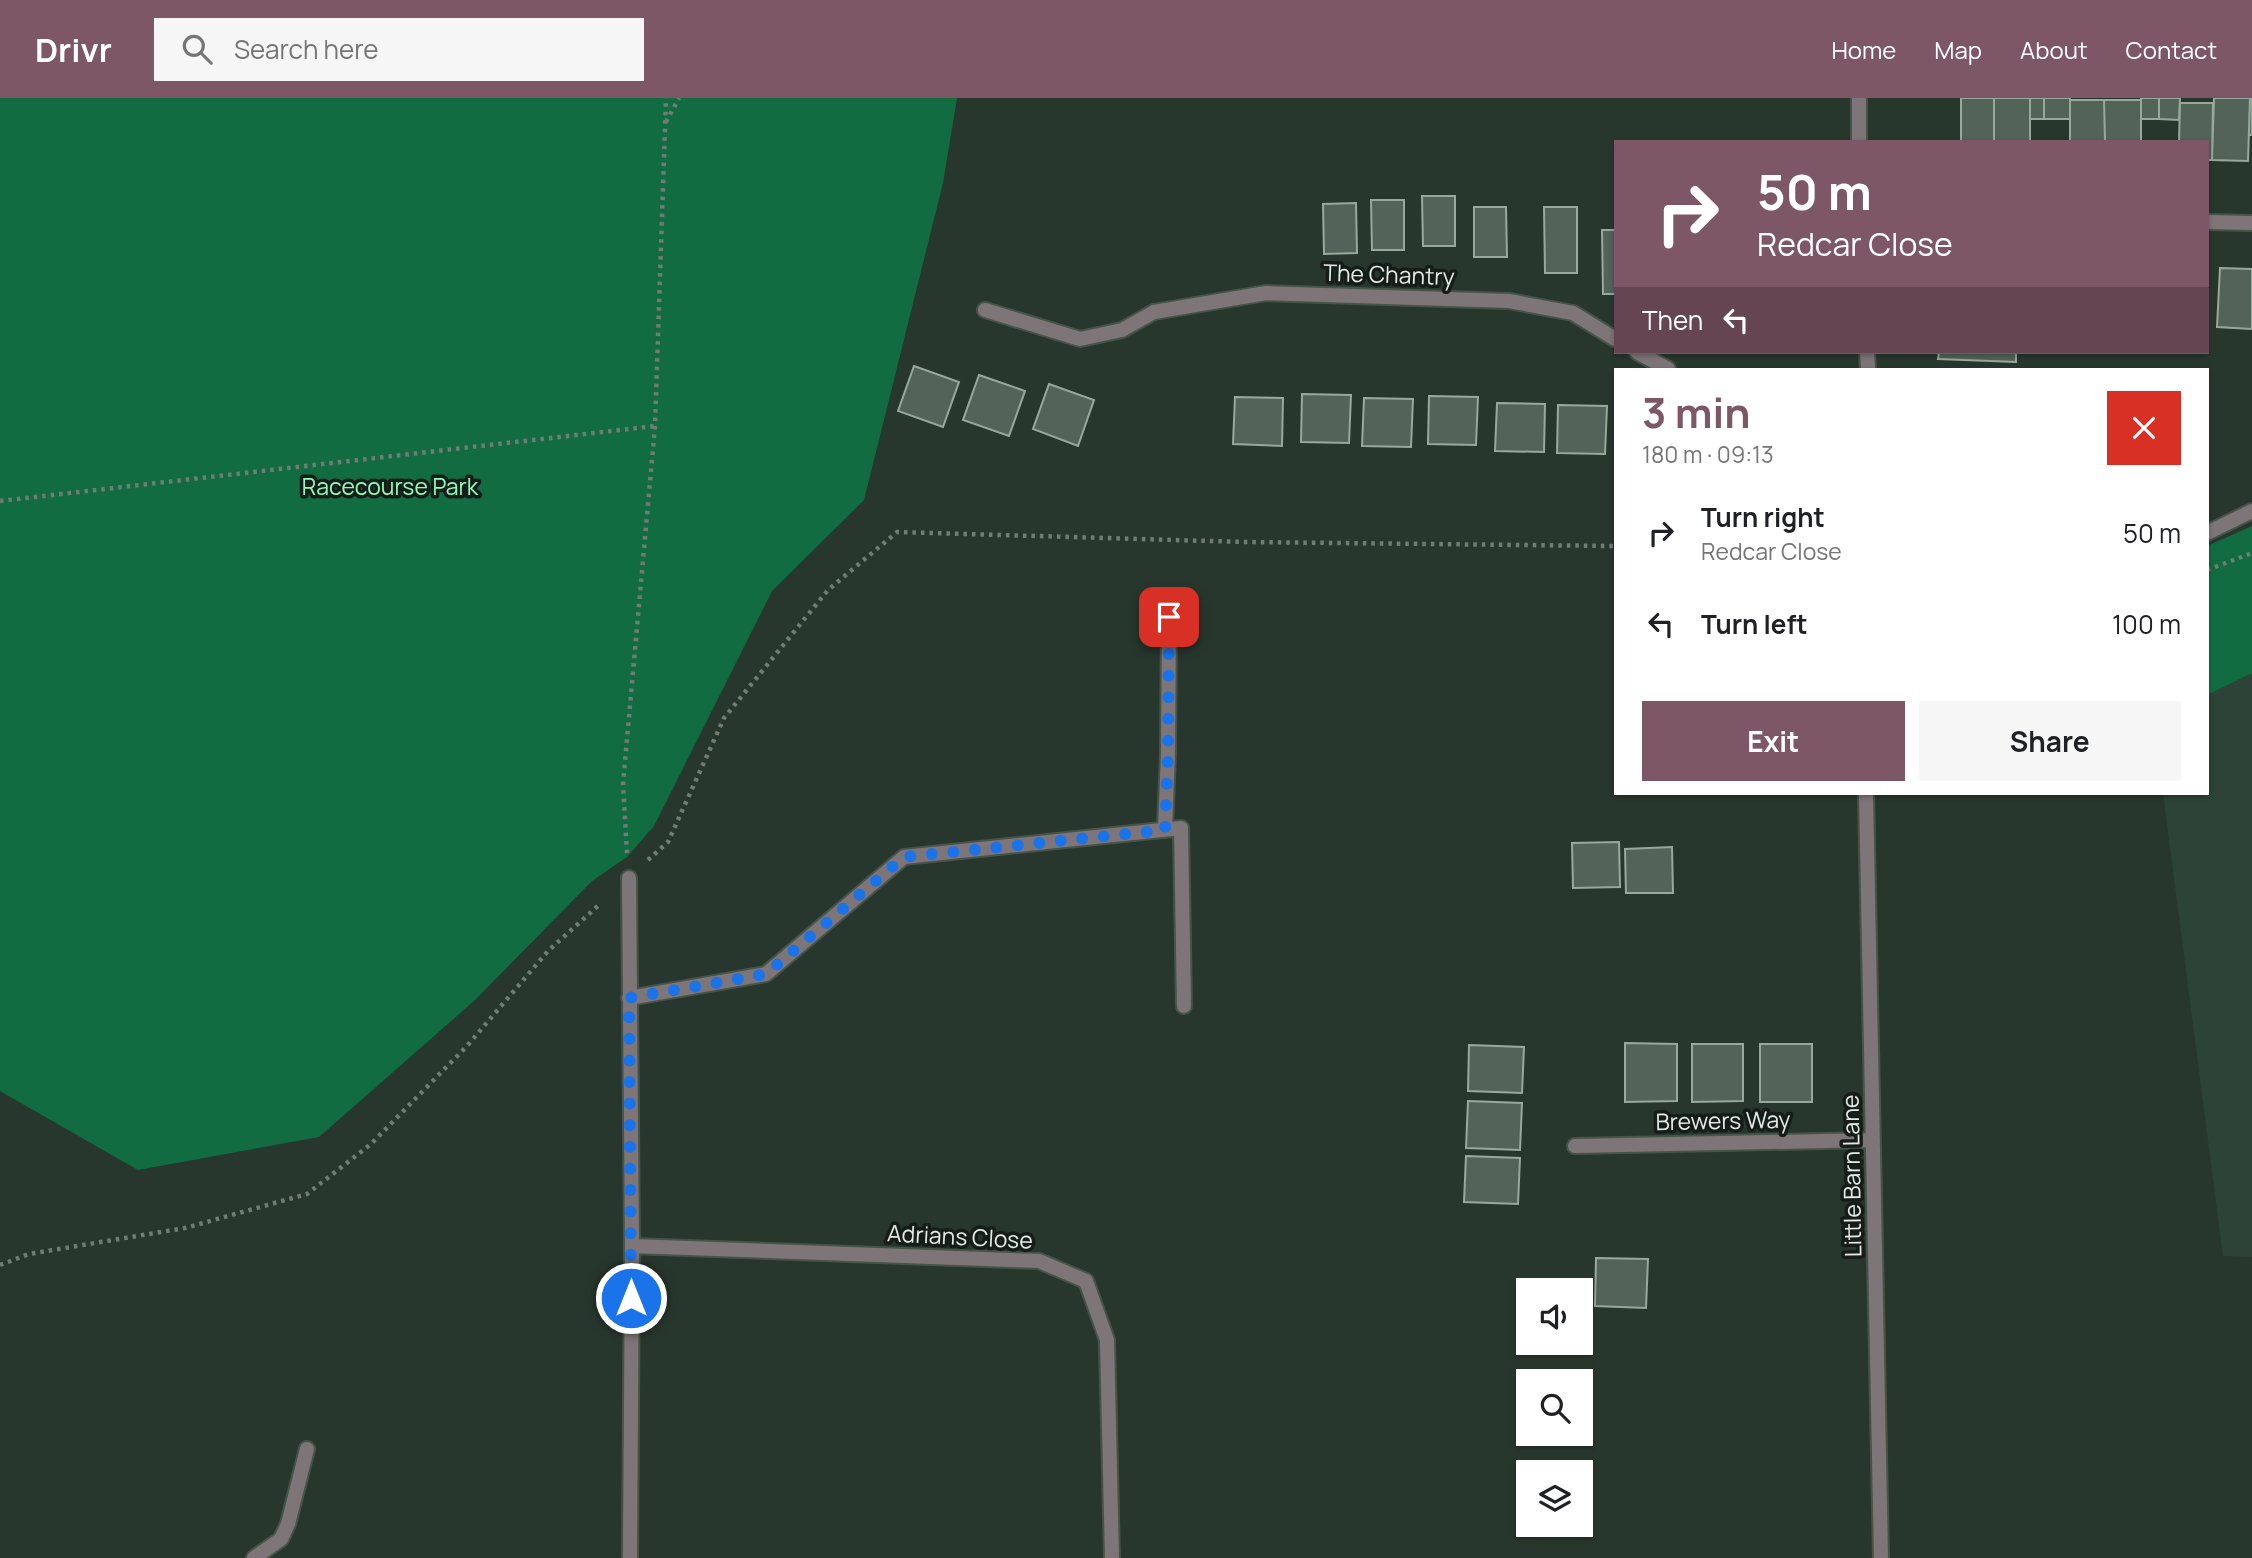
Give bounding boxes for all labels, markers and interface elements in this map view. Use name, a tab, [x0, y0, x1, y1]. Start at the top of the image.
search box	[154, 18, 644, 81]
text: Drivr	[35, 27, 112, 72]
icon: search	[178, 30, 216, 68]
text: Search here	[234, 31, 378, 67]
text: Home	[1831, 33, 1896, 66]
text: Map	[1934, 33, 1982, 66]
text: About	[2020, 33, 2088, 66]
text: Contact	[2126, 33, 2217, 66]
text: 50 m	[1757, 158, 1872, 225]
icon: right	[1642, 168, 1733, 259]
text: Redcar Close	[1757, 222, 1953, 266]
street label: The Chantry	[1323, 256, 1455, 292]
icon: left	[1717, 301, 1755, 339]
text: Then	[1642, 302, 1703, 338]
text: 3 min	[1642, 383, 1751, 441]
button: close	[2107, 391, 2181, 465]
text: 180 m · 09:13	[1642, 438, 1774, 470]
park label: Racecourse Park	[302, 470, 479, 502]
text: Turn right	[1701, 499, 1825, 535]
icon: right	[1642, 514, 1680, 552]
text: 50 m	[2123, 515, 2181, 551]
text: Redcar Close	[1701, 535, 1842, 567]
pin	[1139, 587, 1199, 647]
icon: arrive	[1150, 598, 1188, 636]
icon: left	[1642, 605, 1680, 643]
text: Turn left	[1701, 606, 1808, 642]
text: 100 m	[2112, 606, 2181, 642]
button: Exit	[1642, 701, 1905, 781]
button: Share	[1919, 701, 2181, 781]
street label: Little Barn Lane	[1834, 1094, 1868, 1258]
street label: Brewers Way	[1655, 1103, 1791, 1137]
street label: Adrians Close	[886, 1216, 1034, 1256]
position arrow	[594, 1261, 668, 1335]
map controls	[1516, 1278, 1593, 1537]
button: sound	[1516, 1278, 1593, 1355]
button: search	[1516, 1369, 1593, 1446]
button: layers	[1516, 1460, 1593, 1537]

